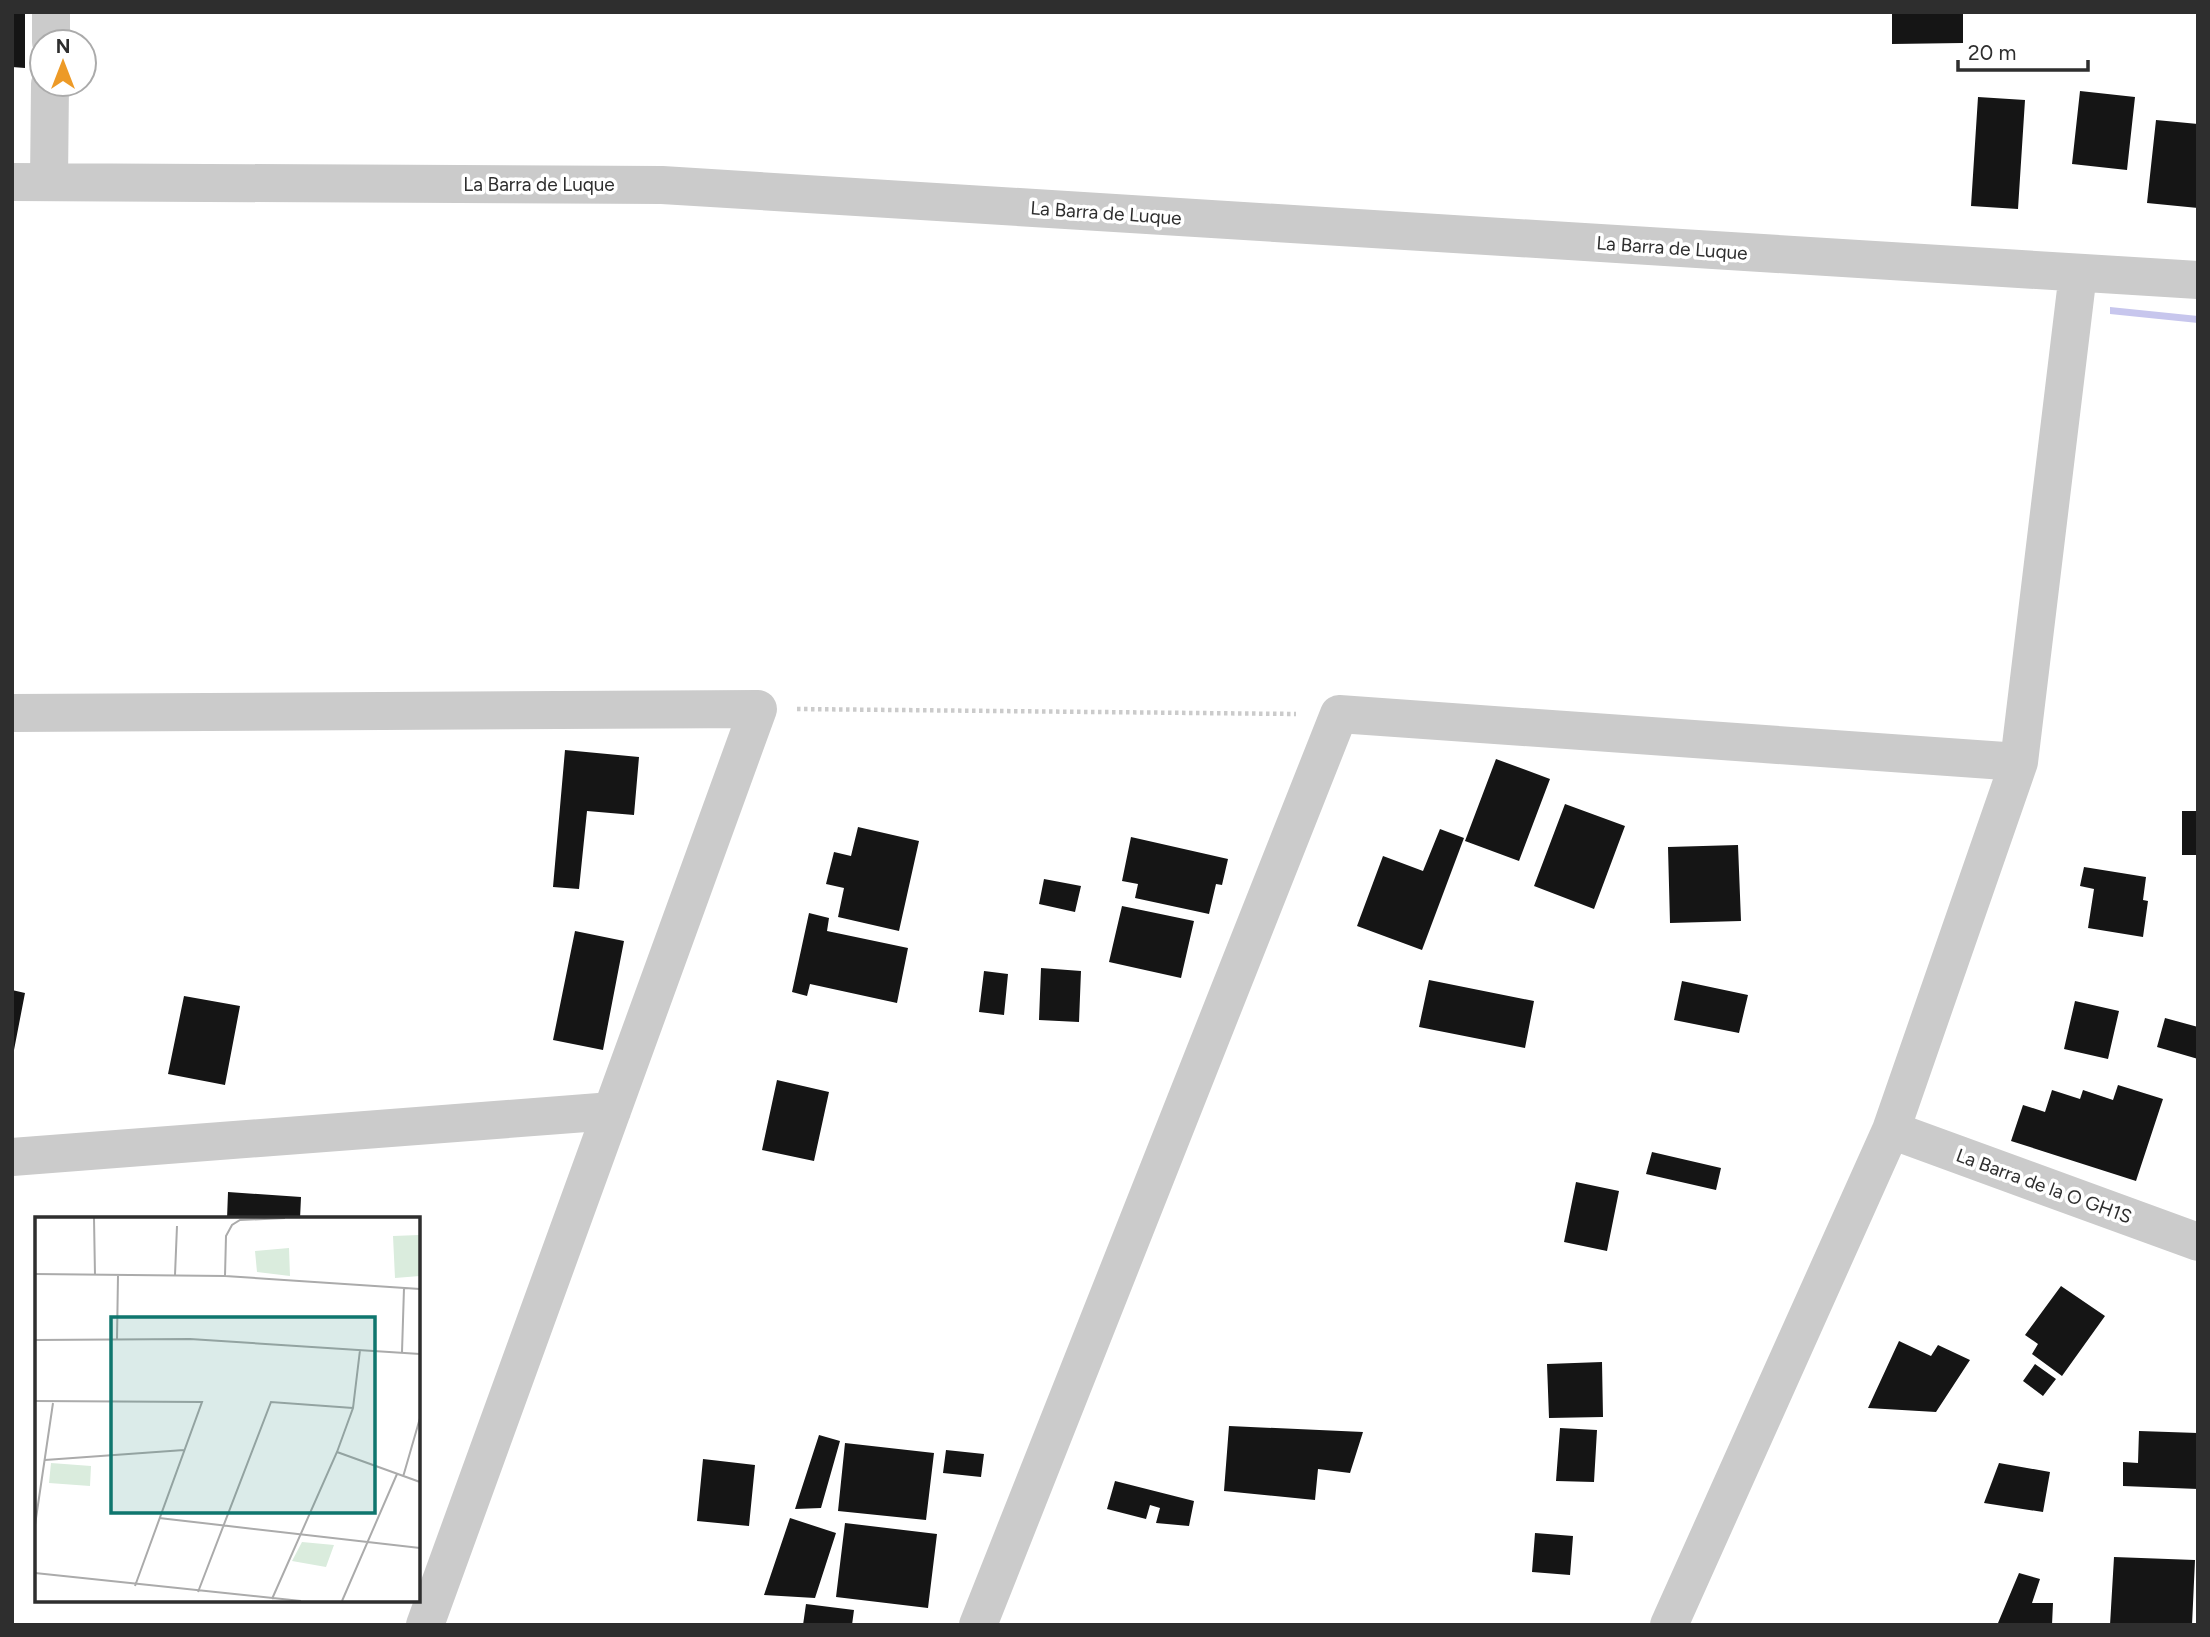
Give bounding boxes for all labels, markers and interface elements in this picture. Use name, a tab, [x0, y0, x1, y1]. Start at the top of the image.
north arrow	[28, 28, 98, 98]
scale bar	[1958, 28, 2088, 72]
text: N	[56, 35, 70, 58]
text: 20 m	[1968, 40, 2016, 65]
street label: La Barra de Luque	[463, 173, 615, 196]
street label: La Barra de Luque	[1030, 196, 1182, 230]
street label: La Barra de Luque	[1596, 231, 1748, 265]
street label: La Barra de la O GH1S	[1953, 1144, 2135, 1228]
inset map	[35, 1217, 420, 1602]

